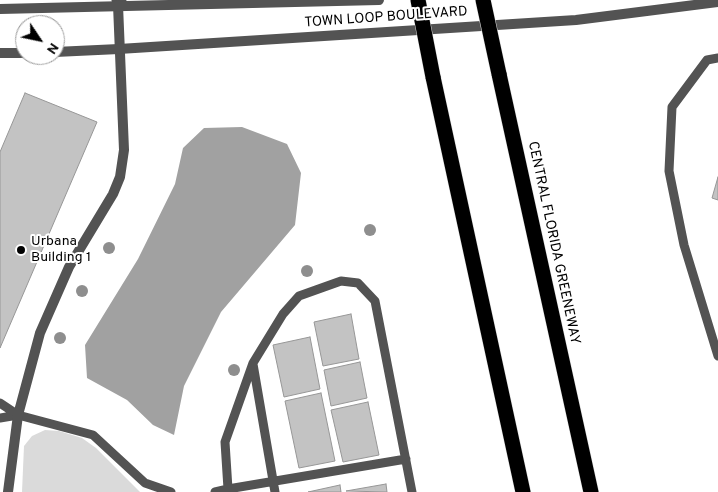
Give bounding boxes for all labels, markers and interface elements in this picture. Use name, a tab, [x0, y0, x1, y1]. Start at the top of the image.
street label: TOWN LOOP BOULEVARD	[304, 4, 468, 32]
north arrow	[15, 15, 65, 65]
text: N	[42, 39, 62, 57]
street label: CENTRAL FLORIDA GREENEWAY	[523, 140, 583, 346]
place label: Urbana Building 1	[31, 234, 91, 266]
marker: Urbana Building 1	[15, 244, 27, 256]

